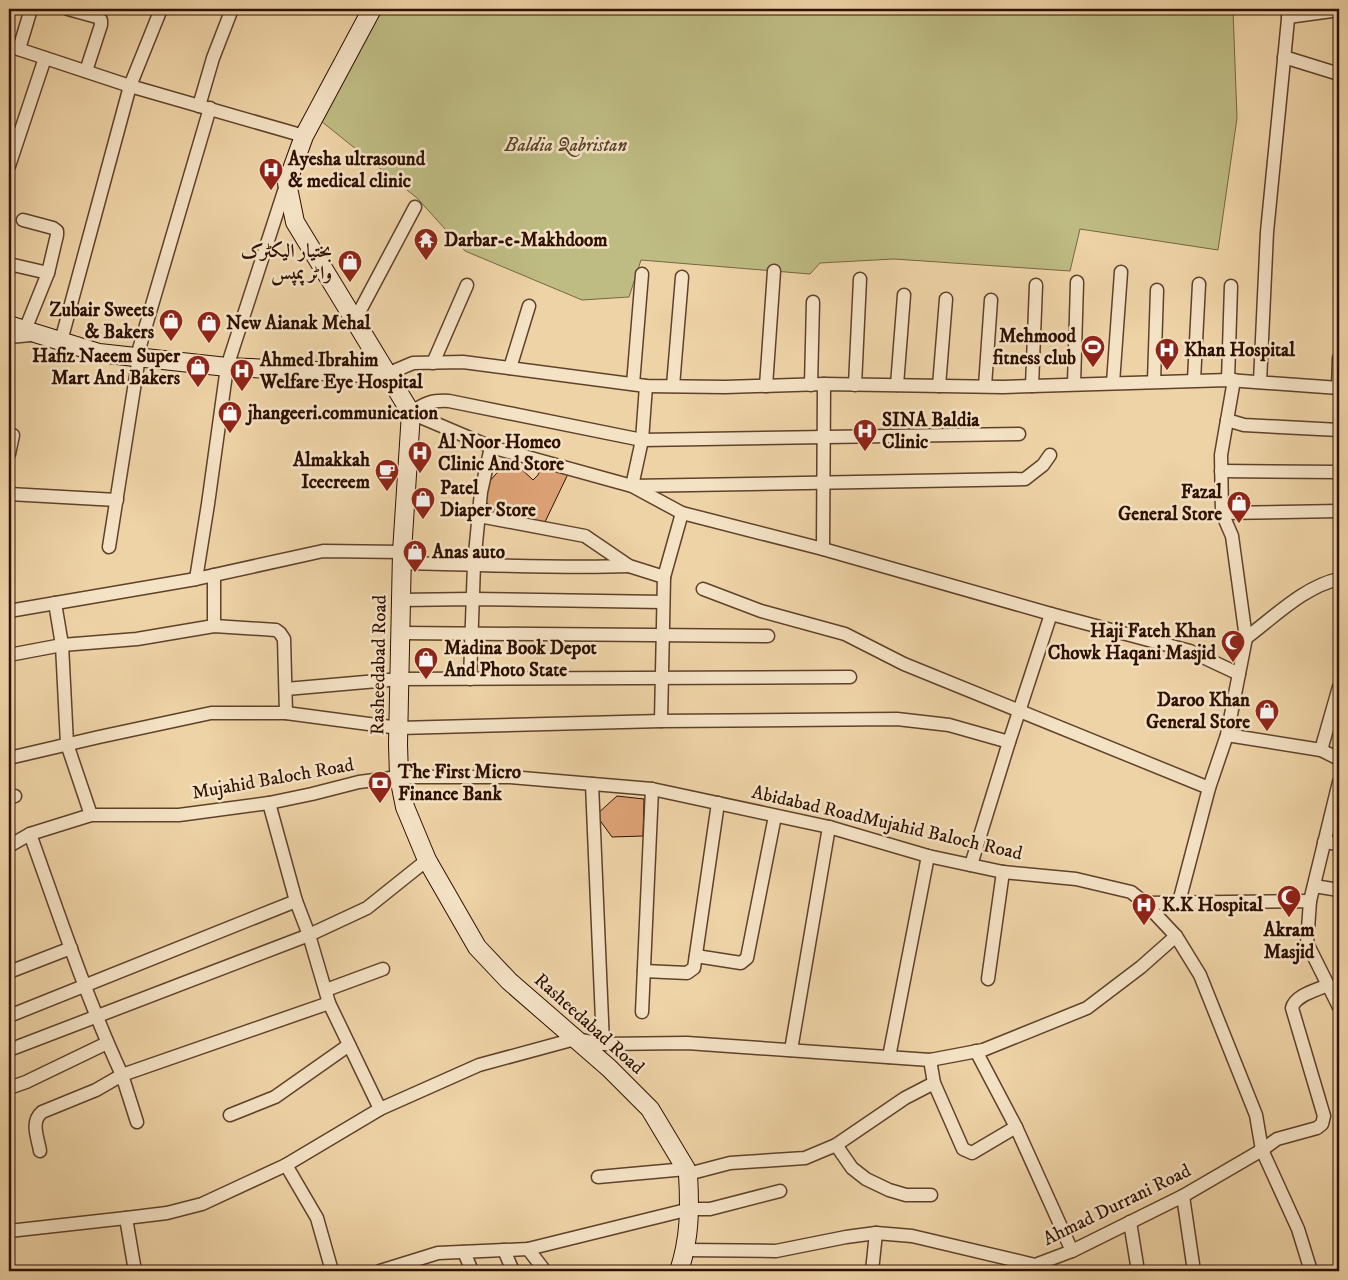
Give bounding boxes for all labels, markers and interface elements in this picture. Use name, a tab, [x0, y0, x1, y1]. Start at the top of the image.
park label: Baldia Qabristan	[504, 134, 627, 157]
place label: Ayesha ultrasound & medical clinic	[287, 148, 426, 193]
hospital icon: Ayesha ultrasound & medical clinic	[258, 157, 284, 191]
temple icon: Darbar-e-Makhdoom	[413, 227, 439, 261]
place label: Darbar-e-Makhdoom	[444, 229, 608, 252]
place label: بختیار الیکٹرک واٹر پمپس	[241, 240, 332, 286]
shop icon: بختیار الیکٹرک واٹر پمپس	[337, 249, 363, 283]
place label: Zubair Sweets & Bakers	[50, 299, 155, 344]
shop icon: Zubair Sweets & Bakers	[158, 308, 184, 342]
shop icon: New Aianak Mehal	[196, 310, 222, 344]
place label: New Aianak Mehal	[226, 312, 371, 335]
place label: Mehmood fitness club	[993, 325, 1077, 370]
sports icon: Mehmood fitness club	[1080, 334, 1106, 368]
hospital icon: Khan Hospital	[1154, 337, 1180, 371]
place label: Khan Hospital	[1184, 339, 1295, 362]
place label: Hafiz Naeem Super Mart And Bakers	[32, 345, 181, 390]
place label: Ahmed Ibrahim Welfare Eye Hospital	[259, 349, 423, 394]
shop icon: Hafiz Naeem Super Mart And Bakers	[185, 354, 211, 388]
hospital icon: Ahmed Ibrahim Welfare Eye Hospital	[229, 358, 255, 392]
shop icon: jhangeeri.communication	[217, 400, 243, 434]
place label: jhangeeri.communication	[245, 402, 439, 426]
place label: SINA Baldia Clinic	[882, 409, 980, 454]
hospital icon: SINA Baldia Clinic	[852, 418, 878, 452]
place label: Al Noor Homeo Clinic And Store	[437, 431, 564, 476]
hospital icon: Al Noor Homeo Clinic And Store	[407, 440, 433, 474]
place label: Almakkah Icecreem	[292, 449, 371, 494]
cafe icon: Almakkah Icecreem	[374, 458, 400, 492]
place label: Patel Diaper Store	[440, 477, 536, 522]
place label: Fazal General Store	[1118, 481, 1222, 526]
shop icon: Patel Diaper Store	[410, 486, 436, 520]
shop icon: Fazal General Store	[1226, 490, 1252, 524]
shop icon: Anas auto	[402, 539, 428, 573]
place label: Anas auto	[431, 541, 505, 564]
street label: Rasheedabad Road	[366, 594, 392, 735]
place label: Haji Fateh Khan Chowk Haqani Masjid	[1048, 620, 1217, 666]
mosque icon: Haji Fateh Khan Chowk Haqani Masjid	[1220, 629, 1246, 663]
place label: Madina Book Depot And Photo State	[443, 637, 598, 682]
shop icon: Madina Book Depot And Photo State	[413, 646, 439, 680]
place label: Daroo Khan General Store	[1146, 689, 1251, 734]
shop icon: Daroo Khan General Store	[1254, 698, 1280, 732]
street label: Mujahid Baloch Road	[190, 753, 356, 805]
place label: The First Micro Finance Bank	[397, 761, 521, 806]
bank icon: The First Micro Finance Bank	[367, 770, 393, 804]
street label: Abidabad RoadMujahid Baloch Road	[749, 781, 1025, 865]
mosque icon: Akram Masjid	[1276, 884, 1302, 918]
hospital icon: K.K Hospital	[1131, 892, 1157, 926]
place label: K.K Hospital	[1162, 894, 1263, 917]
place label: Akram Masjid	[1263, 919, 1315, 965]
street label: Rasheedabad Road	[529, 969, 649, 1080]
street label: Ahmad Durrani Road	[1039, 1159, 1195, 1251]

